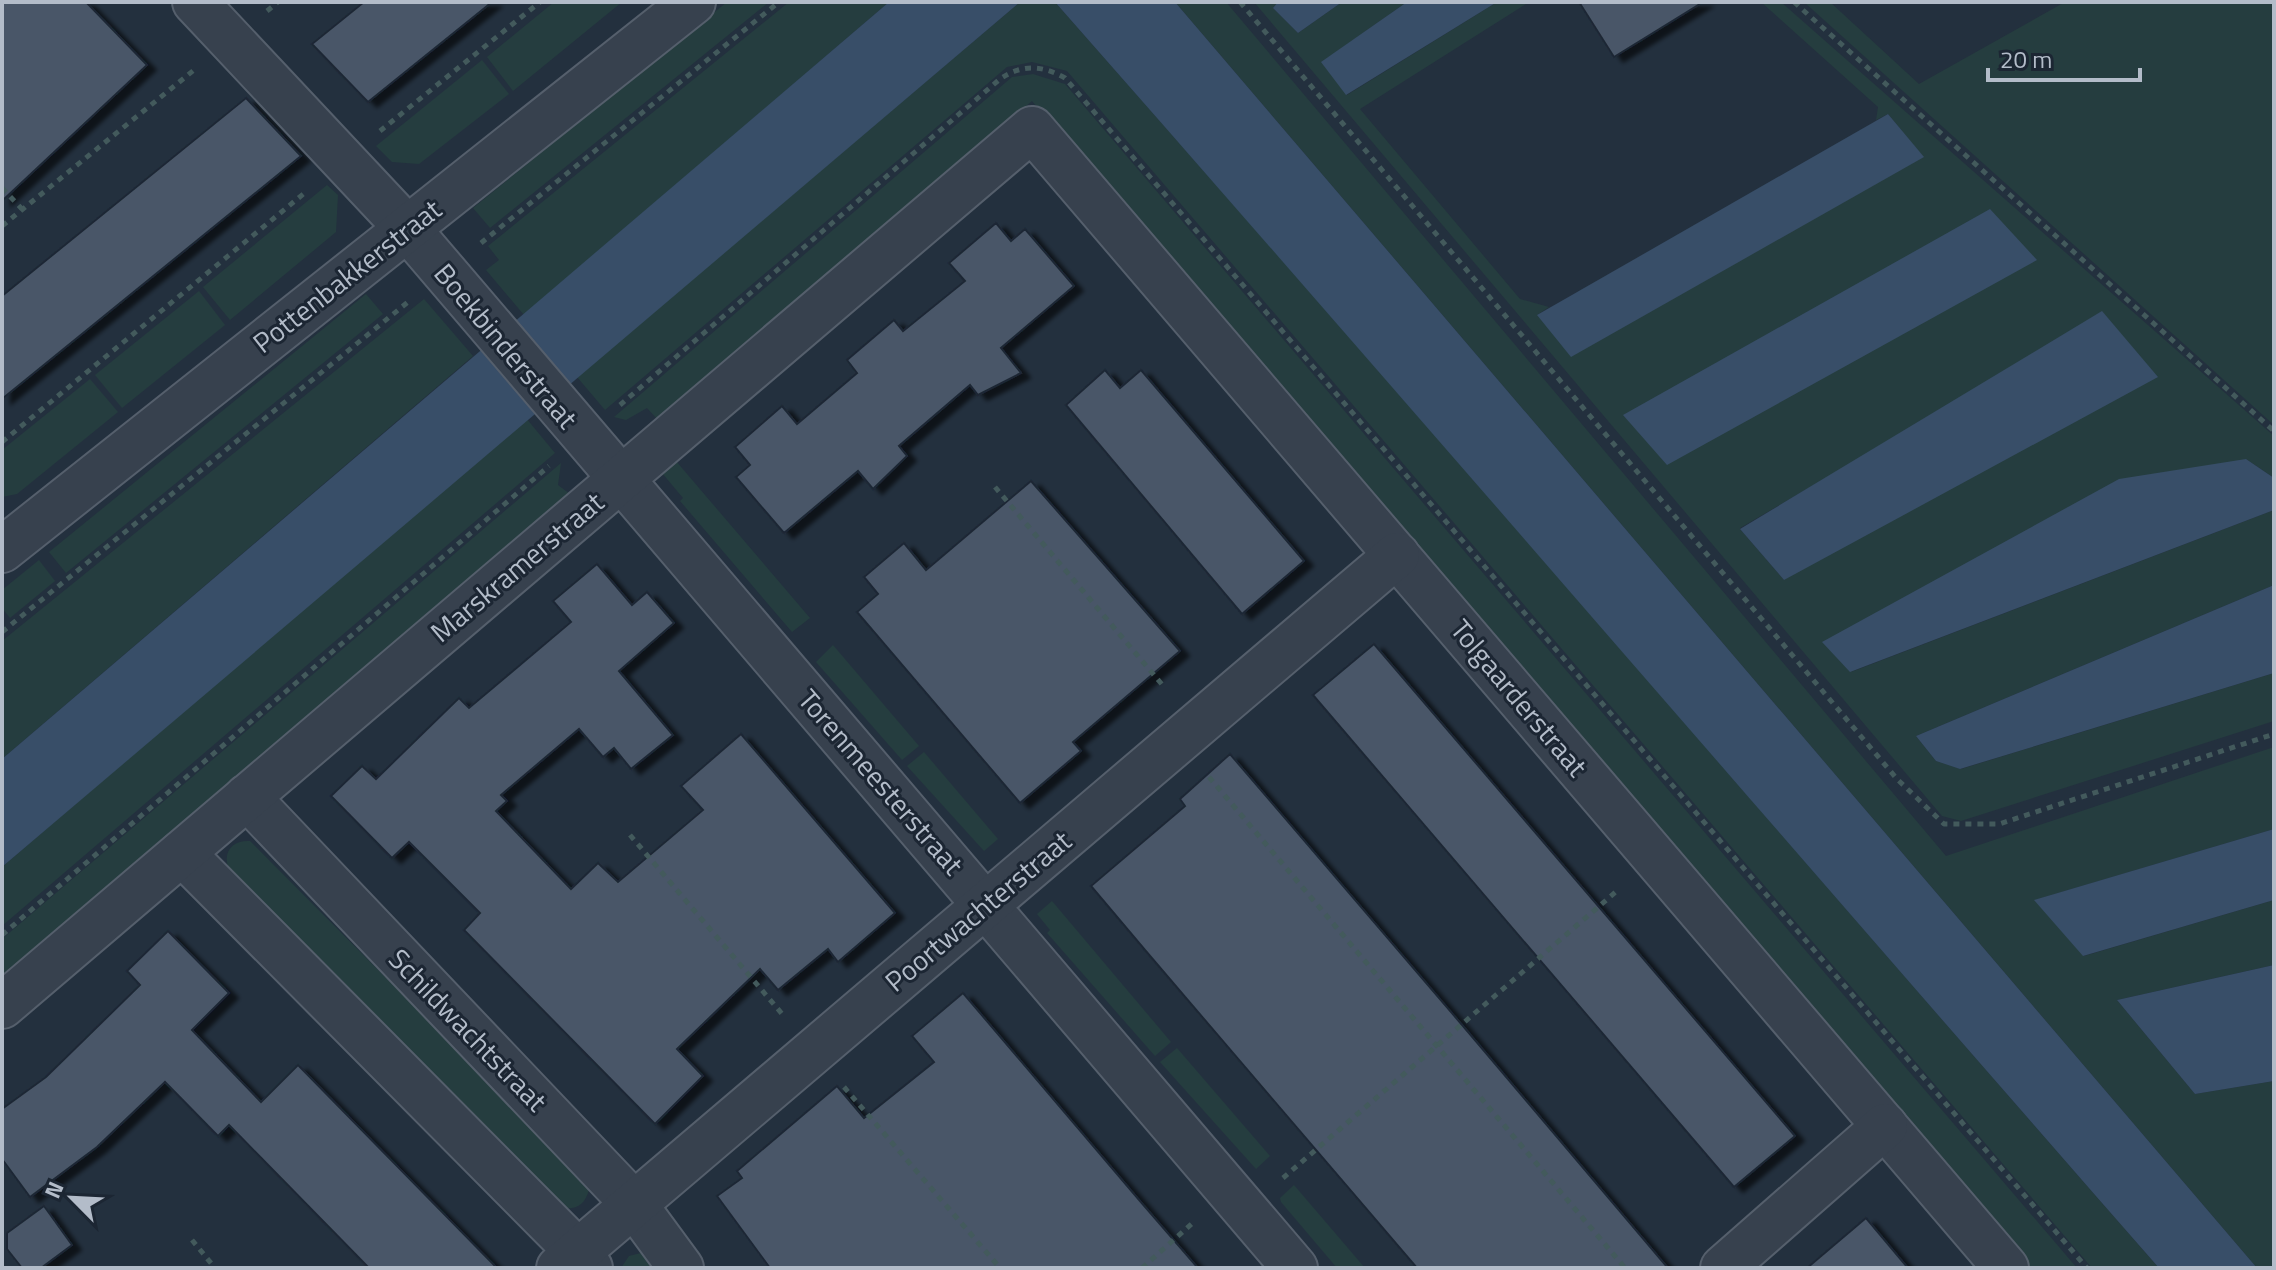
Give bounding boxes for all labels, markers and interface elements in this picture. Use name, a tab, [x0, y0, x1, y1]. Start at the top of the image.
scale bar	[1988, 32, 2140, 82]
text: 20 m	[2000, 41, 2052, 77]
street label: Pottenbakkerstraat	[243, 188, 450, 363]
street label: Boekbinderstraat	[424, 254, 589, 438]
street label: Marskramerstraat	[420, 481, 613, 652]
street label: Tolgaarderstraat	[1440, 609, 1598, 786]
street label: Torenmeesterstraat	[788, 679, 975, 884]
street label: Poortwachterstraat	[875, 819, 1081, 1002]
street label: Schildwachtstraat	[379, 938, 558, 1121]
north arrow	[32, 1158, 112, 1238]
text: N	[35, 1176, 72, 1204]

